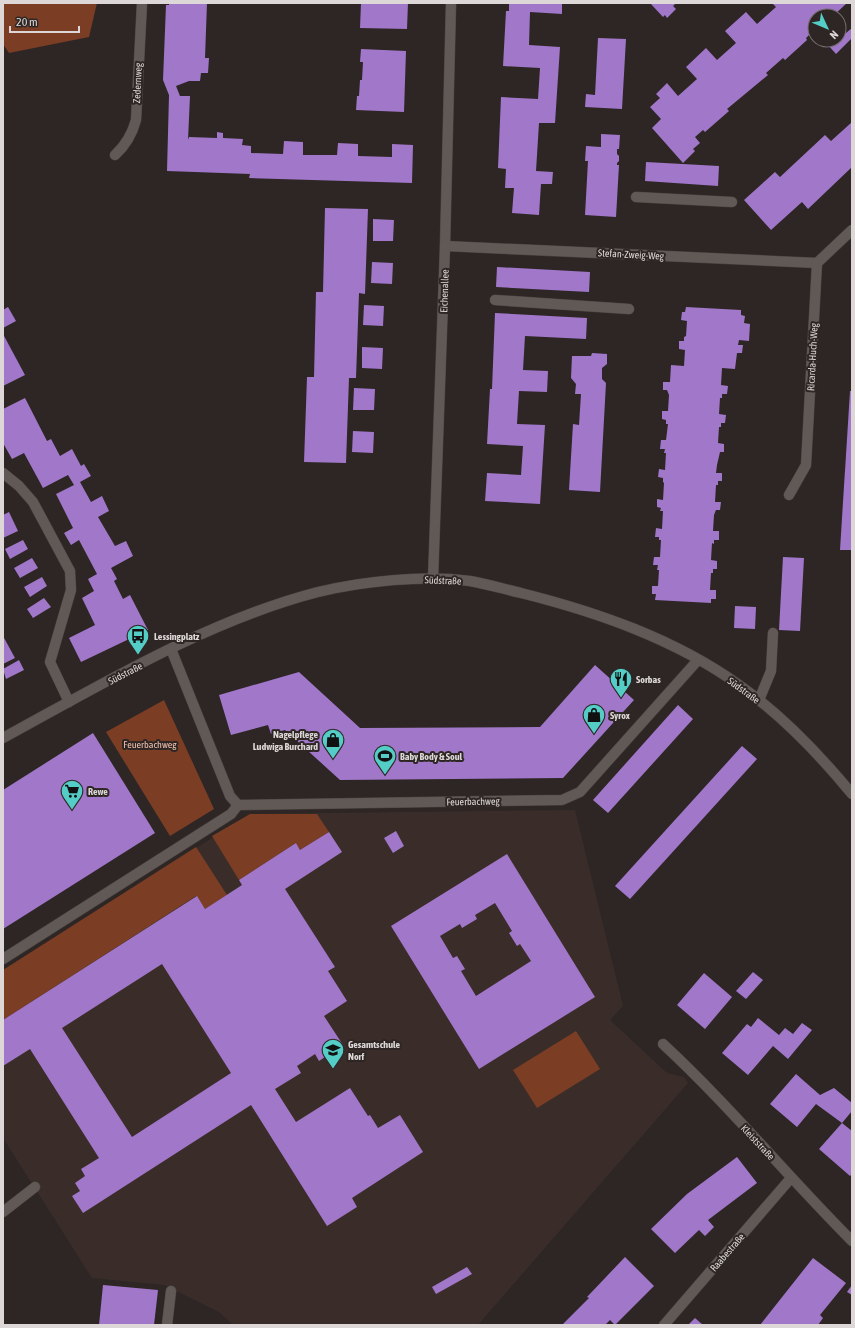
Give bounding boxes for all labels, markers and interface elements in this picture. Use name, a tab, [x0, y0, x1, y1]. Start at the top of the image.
scale bar	[10, 8, 79, 34]
north arrow	[807, 8, 847, 48]
text: 20 m	[16, 15, 38, 29]
text: N	[828, 28, 841, 41]
street label: Zedernweg	[131, 62, 144, 104]
street label: Stefan-Zweig-Weg	[598, 247, 665, 262]
street label: Eichenallee	[438, 269, 451, 313]
street label: Ricarda-Huch-Weg	[805, 322, 820, 391]
street label: Südstraße	[424, 574, 462, 587]
bus stop icon: Lessingplatz	[125, 623, 151, 656]
place label: Lessingplatz	[154, 631, 200, 642]
street label: Südstraße	[106, 660, 145, 687]
restaurant icon: Sorbas	[608, 666, 634, 699]
place label: Sorbas	[636, 674, 661, 685]
street label: Südstraße	[726, 675, 762, 706]
shop icon: Syrox	[581, 702, 607, 735]
place label: Syrox	[610, 710, 630, 721]
shop icon: Nagelpflege Ludwiga Burchard	[320, 727, 346, 760]
place label: Nagelpflege Ludwiga Burchard	[253, 729, 318, 752]
park label: Feuerbachweg	[123, 739, 177, 750]
sports icon: Baby Body & Soul	[372, 743, 398, 776]
place label: Baby Body & Soul	[400, 751, 462, 762]
supermarket icon: Rewe	[59, 778, 85, 811]
place label: Rewe	[88, 786, 108, 797]
street label: Feuerbachweg	[446, 796, 500, 807]
school or university icon: Gesamtschule Norf	[320, 1037, 346, 1070]
place label: Gesamtschule Norf	[348, 1039, 401, 1062]
street label: Kleiststraße	[739, 1123, 777, 1162]
street label: Raabestraße	[708, 1231, 747, 1274]

